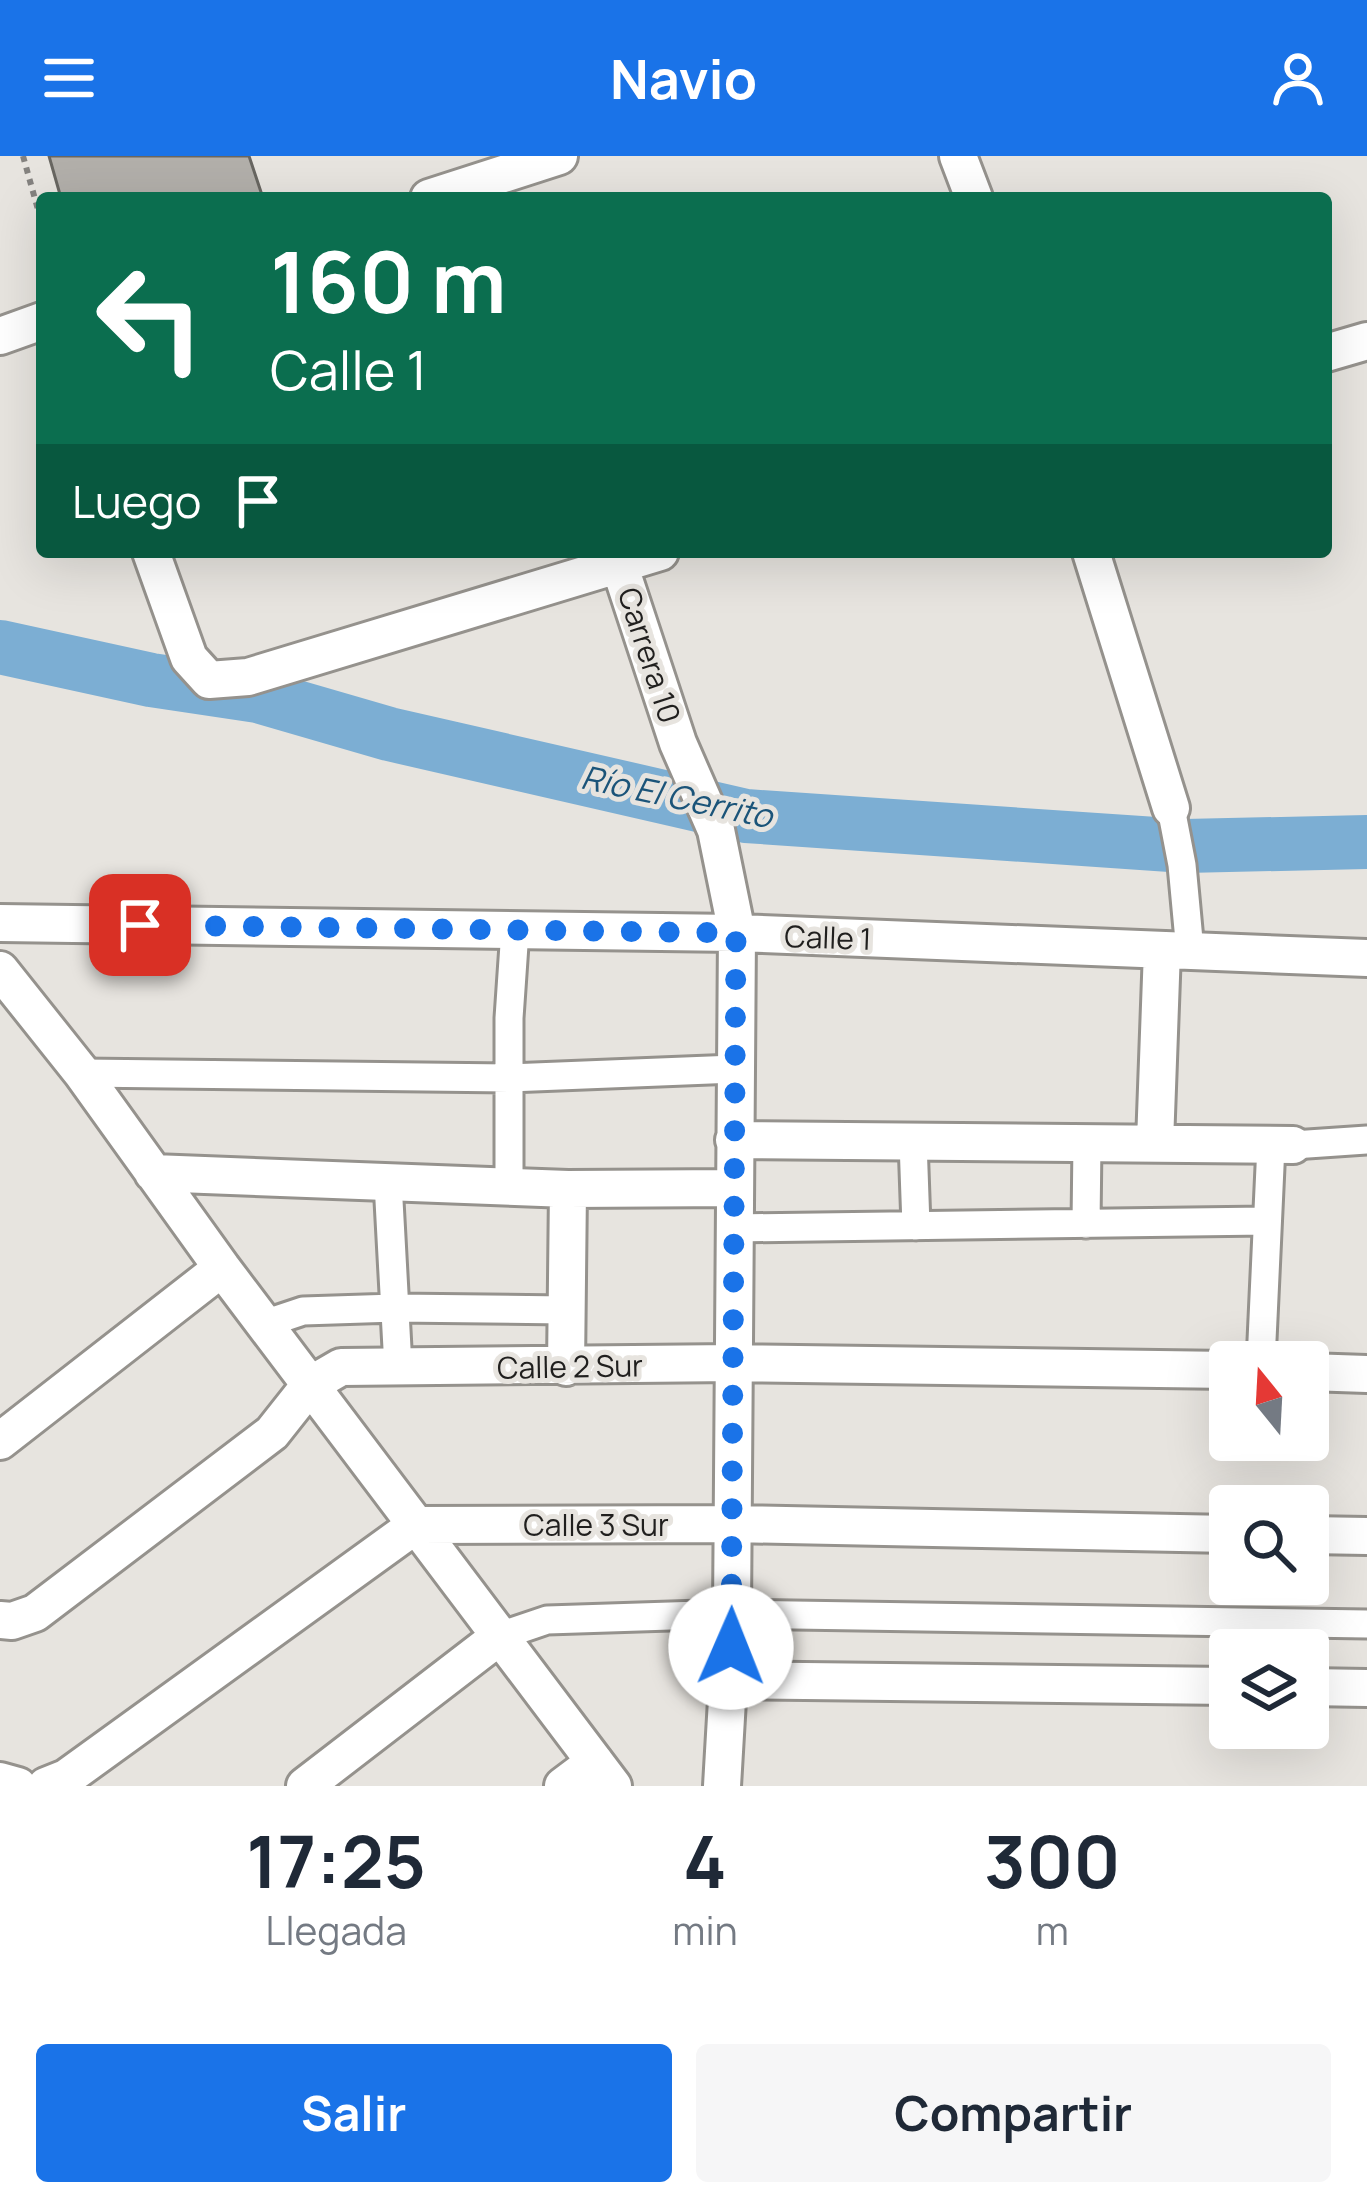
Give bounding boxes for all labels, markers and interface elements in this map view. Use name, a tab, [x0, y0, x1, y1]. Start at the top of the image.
text: Navio	[610, 41, 757, 115]
icon: menu	[36, 45, 102, 111]
icon: person	[1265, 45, 1331, 111]
text: 160 m	[270, 223, 507, 338]
icon: left	[72, 240, 228, 396]
text: Calle 1	[270, 332, 427, 406]
icon: arrive	[225, 468, 291, 534]
text: Luego	[72, 470, 201, 532]
street label: Carrera 10	[609, 582, 691, 728]
water label: Río El Cerrito	[577, 754, 779, 839]
pin	[89, 874, 191, 976]
icon: arrive	[107, 892, 173, 958]
street label: Calle 1	[784, 915, 872, 959]
north arrow	[1209, 1341, 1329, 1461]
map controls	[1209, 1341, 1329, 1749]
street label: Calle 2 Sur	[497, 1344, 643, 1388]
button: search	[1209, 1485, 1329, 1605]
street label: Calle 3 Sur	[523, 1504, 669, 1545]
position arrow	[668, 1584, 794, 1710]
button: layers	[1209, 1629, 1329, 1749]
text: 17:25	[246, 1811, 426, 1910]
text: 4	[683, 1811, 727, 1910]
text: 300	[984, 1811, 1121, 1910]
text: Llegada	[266, 1903, 407, 1957]
text: min	[672, 1903, 738, 1957]
text: m	[1036, 1903, 1069, 1957]
button: Salir	[36, 2044, 672, 2182]
button: Compartir	[696, 2044, 1331, 2182]

